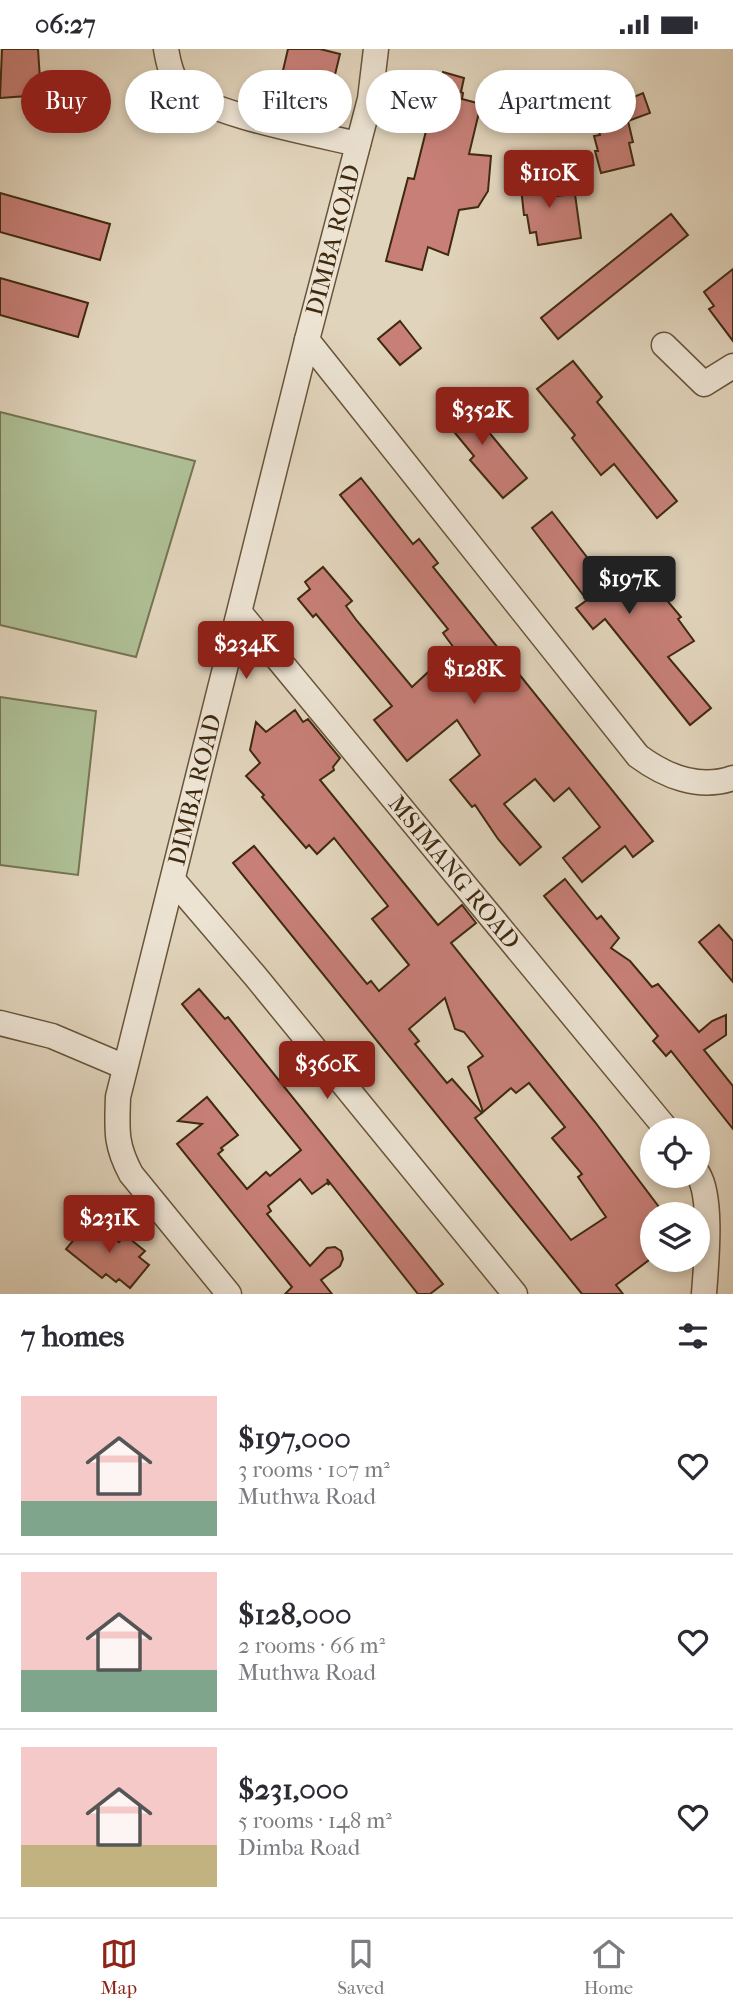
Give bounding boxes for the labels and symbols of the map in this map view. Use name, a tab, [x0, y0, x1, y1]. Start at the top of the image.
pin: $110K	[500, 151, 598, 210]
street label: DIMBA ROAD	[300, 161, 366, 318]
pin: $352K	[433, 387, 531, 447]
pin: $197K	[580, 557, 678, 616]
pin: $234K	[197, 621, 295, 681]
pin: $128K	[425, 647, 523, 706]
street label: DIMBA ROAD	[162, 711, 227, 868]
street label: MSIMANG ROAD	[383, 790, 526, 954]
pin: $360K	[278, 1041, 376, 1101]
pin: $231K	[60, 1195, 158, 1255]

